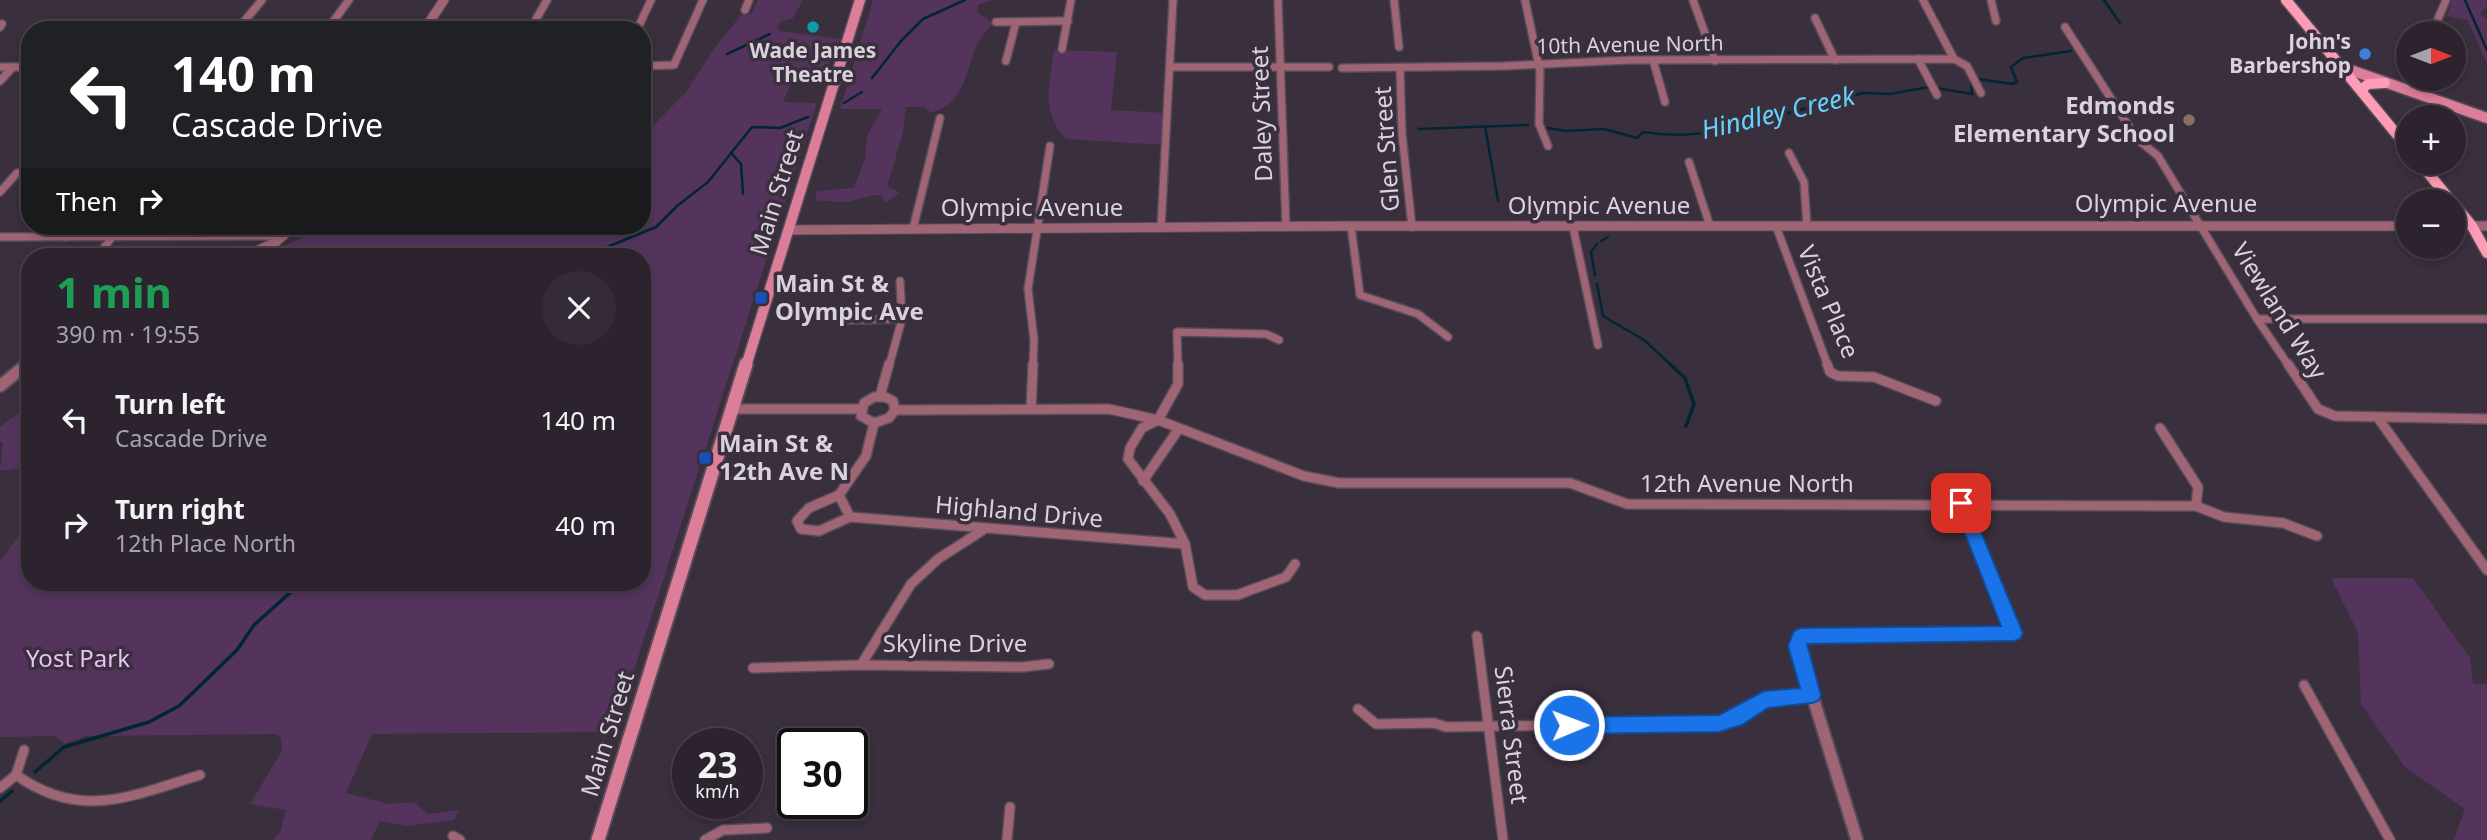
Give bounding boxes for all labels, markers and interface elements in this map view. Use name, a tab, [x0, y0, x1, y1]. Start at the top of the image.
marker: Wade James Theatre	[805, 19, 821, 35]
north arrow	[2396, 21, 2466, 91]
map controls	[2396, 21, 2466, 259]
place label: John's Barbershop	[2229, 27, 2351, 79]
street label: 10th Avenue North	[1536, 28, 1724, 60]
place label: Wade James Theatre	[750, 36, 876, 88]
text: 140 m	[171, 40, 316, 106]
street label: Daley Street	[1242, 45, 1279, 182]
marker: John's Barbershop	[2357, 46, 2373, 62]
icon: left	[56, 49, 147, 140]
water label: Hindley Creek	[1697, 77, 1859, 147]
street label: Glen Street	[1365, 85, 1406, 213]
place label: Edmonds Elementary School	[1953, 88, 2175, 149]
text: Cascade Drive	[171, 103, 383, 146]
button: +	[2396, 105, 2466, 175]
marker: Edmonds Elementary School	[2181, 112, 2197, 128]
street label: Main Street	[741, 125, 810, 259]
icon: right	[131, 182, 169, 220]
text: Then	[56, 183, 117, 219]
street label: Olympic Avenue	[2075, 186, 2257, 219]
street label: Olympic Avenue	[1508, 188, 1690, 221]
button: −	[2396, 189, 2466, 259]
street label: Olympic Avenue	[941, 190, 1123, 223]
street label: Viewland Way	[2225, 236, 2336, 386]
street label: Vista Place	[1791, 240, 1868, 363]
text: 1 min	[56, 263, 172, 320]
place label: Main St & Olympic Ave	[775, 266, 924, 327]
button: close	[542, 271, 616, 345]
marker: Main St & Olympic Ave	[753, 290, 769, 306]
text: 390 m · 19:55	[56, 318, 200, 350]
text: Turn left	[115, 386, 226, 422]
icon: left	[56, 401, 94, 439]
text: 140 m	[540, 402, 616, 438]
text: Cascade Drive	[115, 422, 267, 454]
place label: Main St & 12th Ave N	[719, 426, 849, 487]
marker: Main St & 12th Ave N	[697, 450, 713, 466]
street label: 12th Avenue North	[1640, 466, 1854, 499]
pin	[1931, 473, 1991, 533]
icon: arrive	[1942, 484, 1980, 522]
street label: Highland Drive	[934, 487, 1104, 534]
text: Turn right	[115, 491, 245, 527]
icon: right	[56, 506, 94, 544]
text: 40 m	[555, 507, 616, 543]
text: 12th Place North	[115, 527, 296, 559]
street label: Skyline Drive	[883, 626, 1027, 659]
park label: Yost Park	[26, 641, 130, 674]
street label: Sierra Street	[1488, 664, 1537, 806]
street label: Main Street	[572, 666, 641, 800]
position arrow	[1532, 688, 1606, 762]
speed limit sign: 30	[777, 728, 868, 819]
text: 23	[697, 741, 738, 788]
text: km/h	[695, 779, 740, 803]

